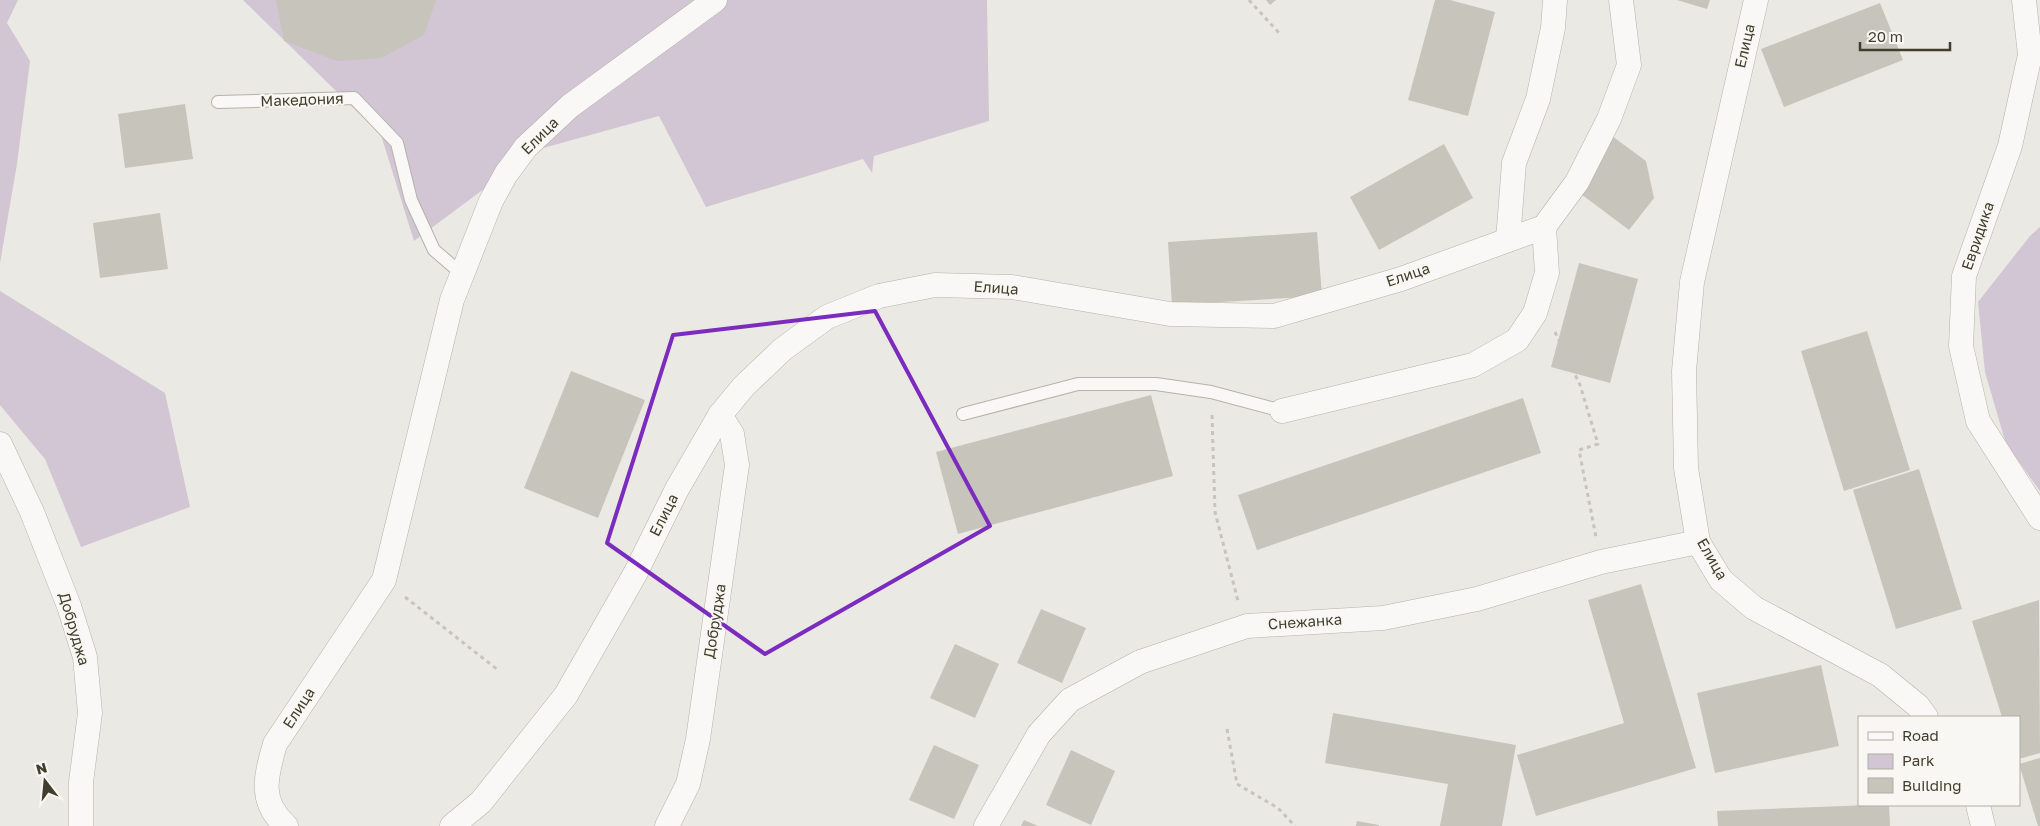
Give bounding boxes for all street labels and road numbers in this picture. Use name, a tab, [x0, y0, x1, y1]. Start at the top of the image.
street label: Елица	[1730, 22, 1758, 70]
street label: Македония	[260, 89, 344, 109]
street label: Елица	[517, 113, 562, 158]
street label: Евридика	[1957, 199, 1997, 272]
street label: Елица	[1383, 258, 1432, 290]
street label: Елица	[973, 276, 1019, 298]
street label: Елица	[645, 490, 681, 539]
street label: Елица	[1694, 534, 1732, 583]
street label: Добруджа	[699, 582, 729, 659]
street label: Добруджа	[56, 590, 94, 667]
street label: Снежанка	[1267, 609, 1343, 633]
street label: Елица	[278, 684, 318, 731]

